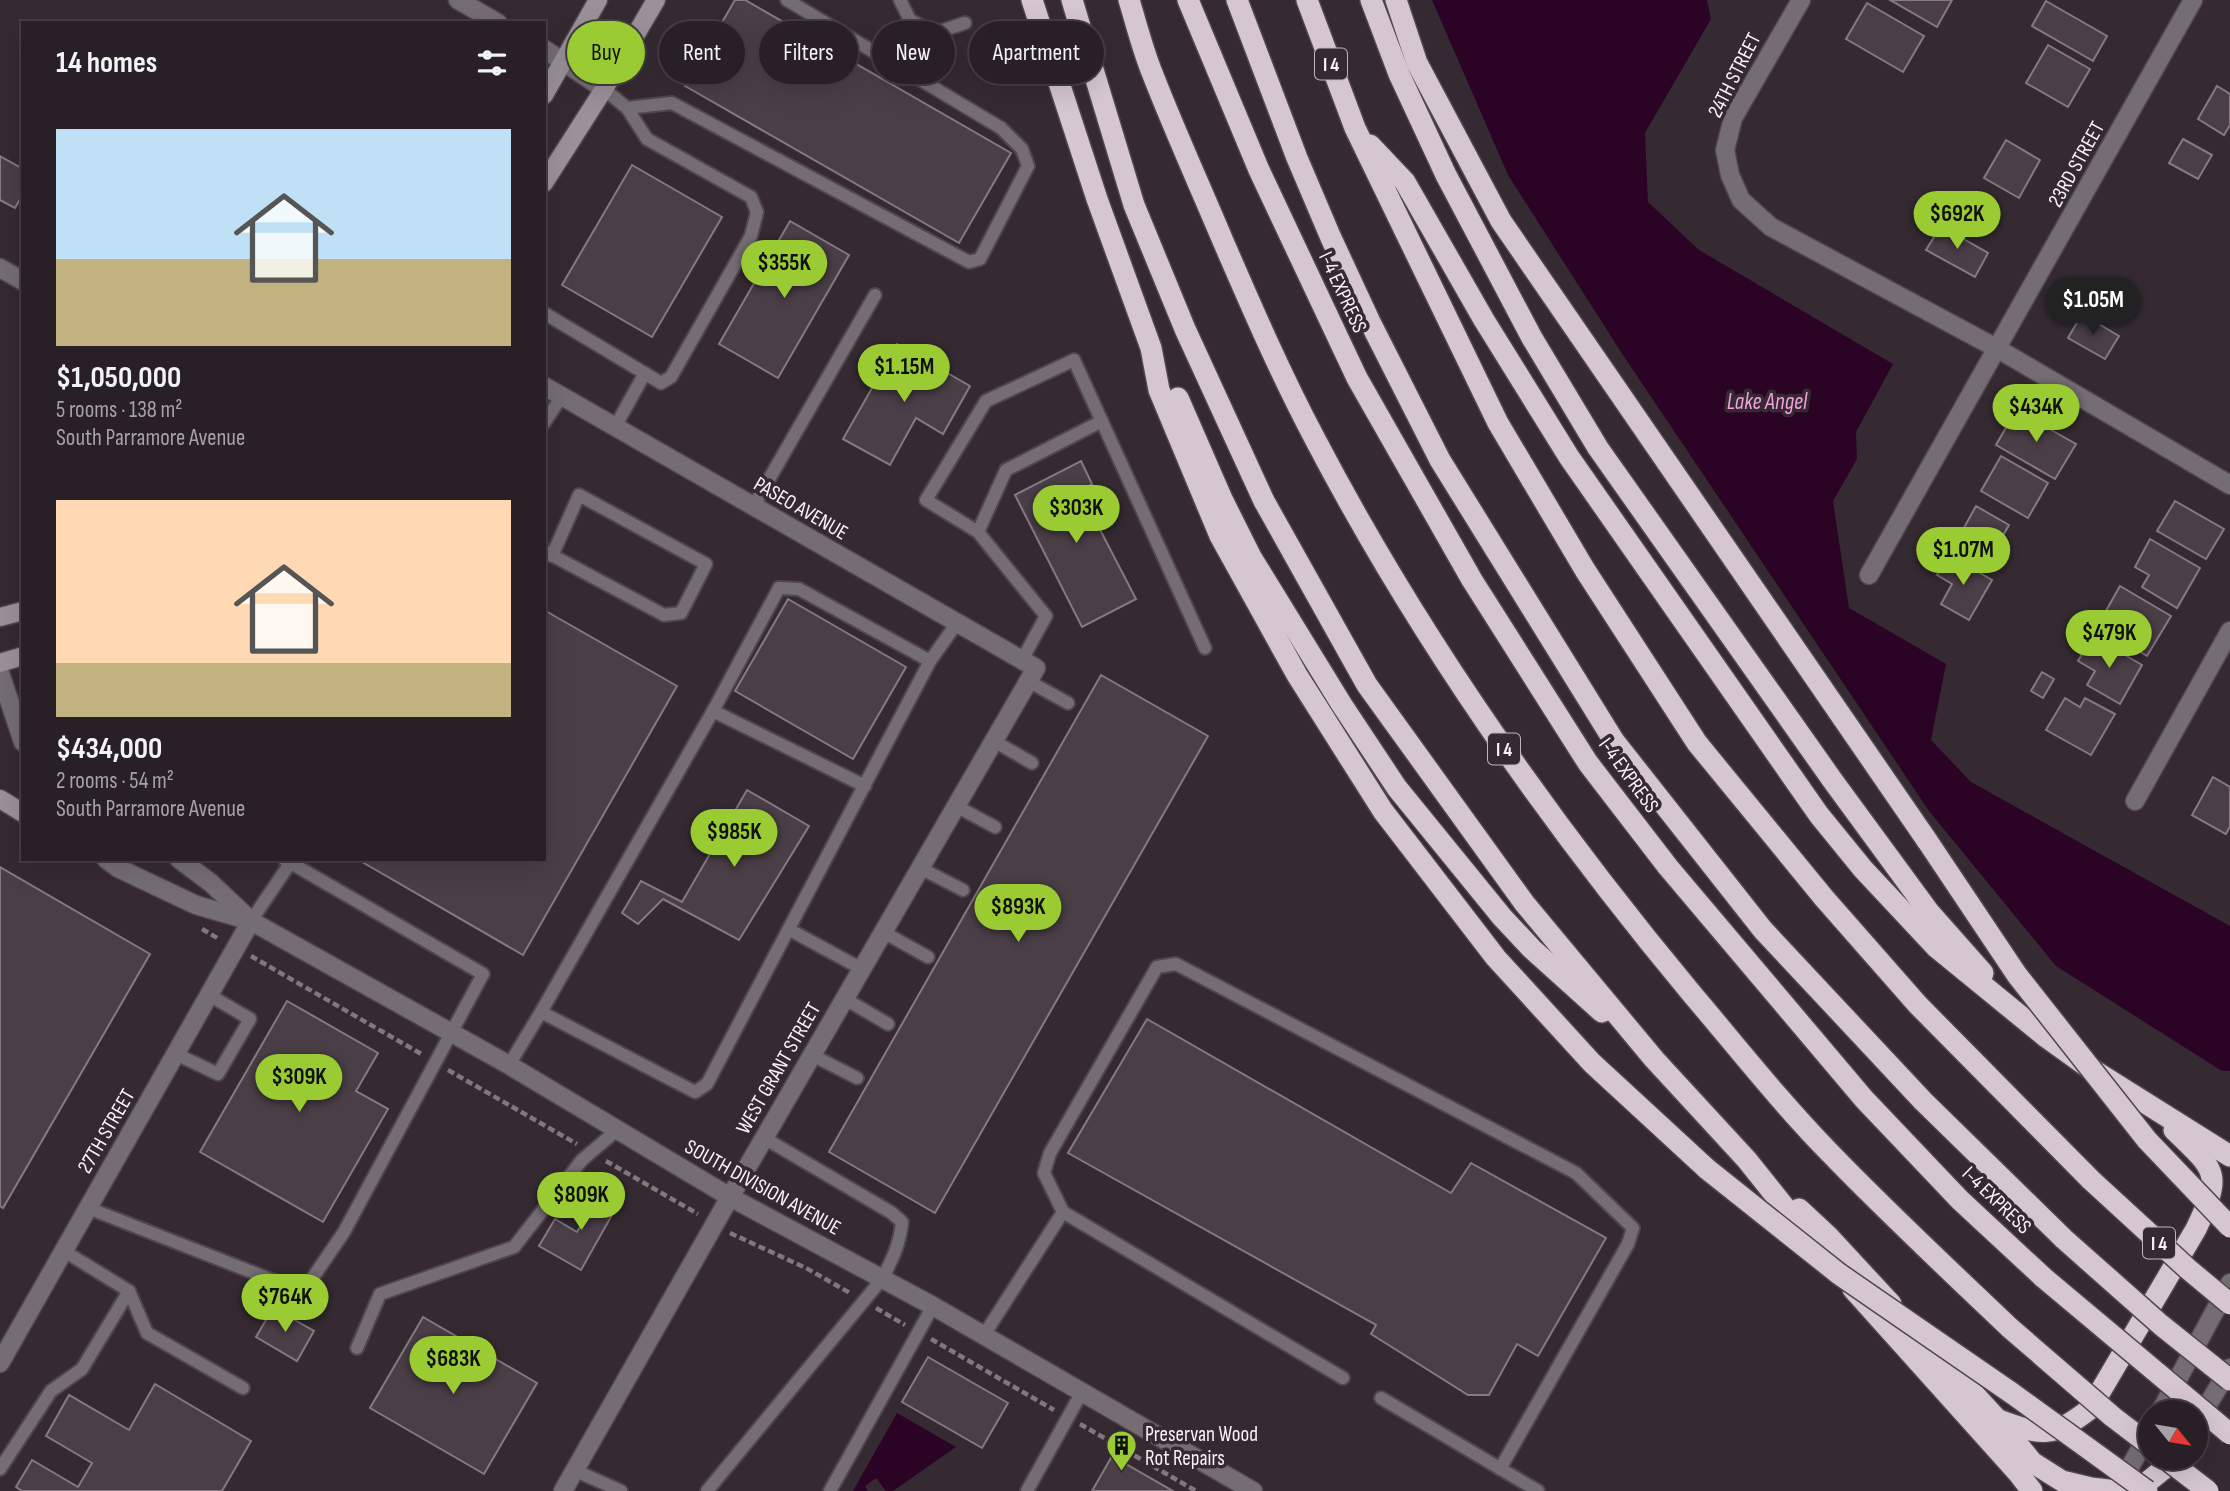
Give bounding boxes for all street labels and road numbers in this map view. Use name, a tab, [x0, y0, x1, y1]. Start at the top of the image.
street label: 24TH STREET	[1702, 28, 1767, 122]
road number: I 4	[1315, 48, 1347, 80]
street label: 23RD STREET	[2043, 117, 2110, 211]
street label: I-4 EXPRESS	[1313, 248, 1372, 337]
street label: PASEO AVENUE	[749, 471, 852, 545]
street label: I-4 EXPRESS	[1593, 733, 1664, 818]
road number: I 4	[1488, 734, 1520, 764]
street label: WEST GRANT STREET	[731, 998, 826, 1138]
street label: 27TH STREET	[72, 1084, 141, 1178]
street label: SOUTH DIVISION AVENUE	[680, 1134, 845, 1241]
street label: I-4 EXPRESS	[1957, 1161, 2036, 1239]
road number: I 4	[2143, 1228, 2175, 1259]

